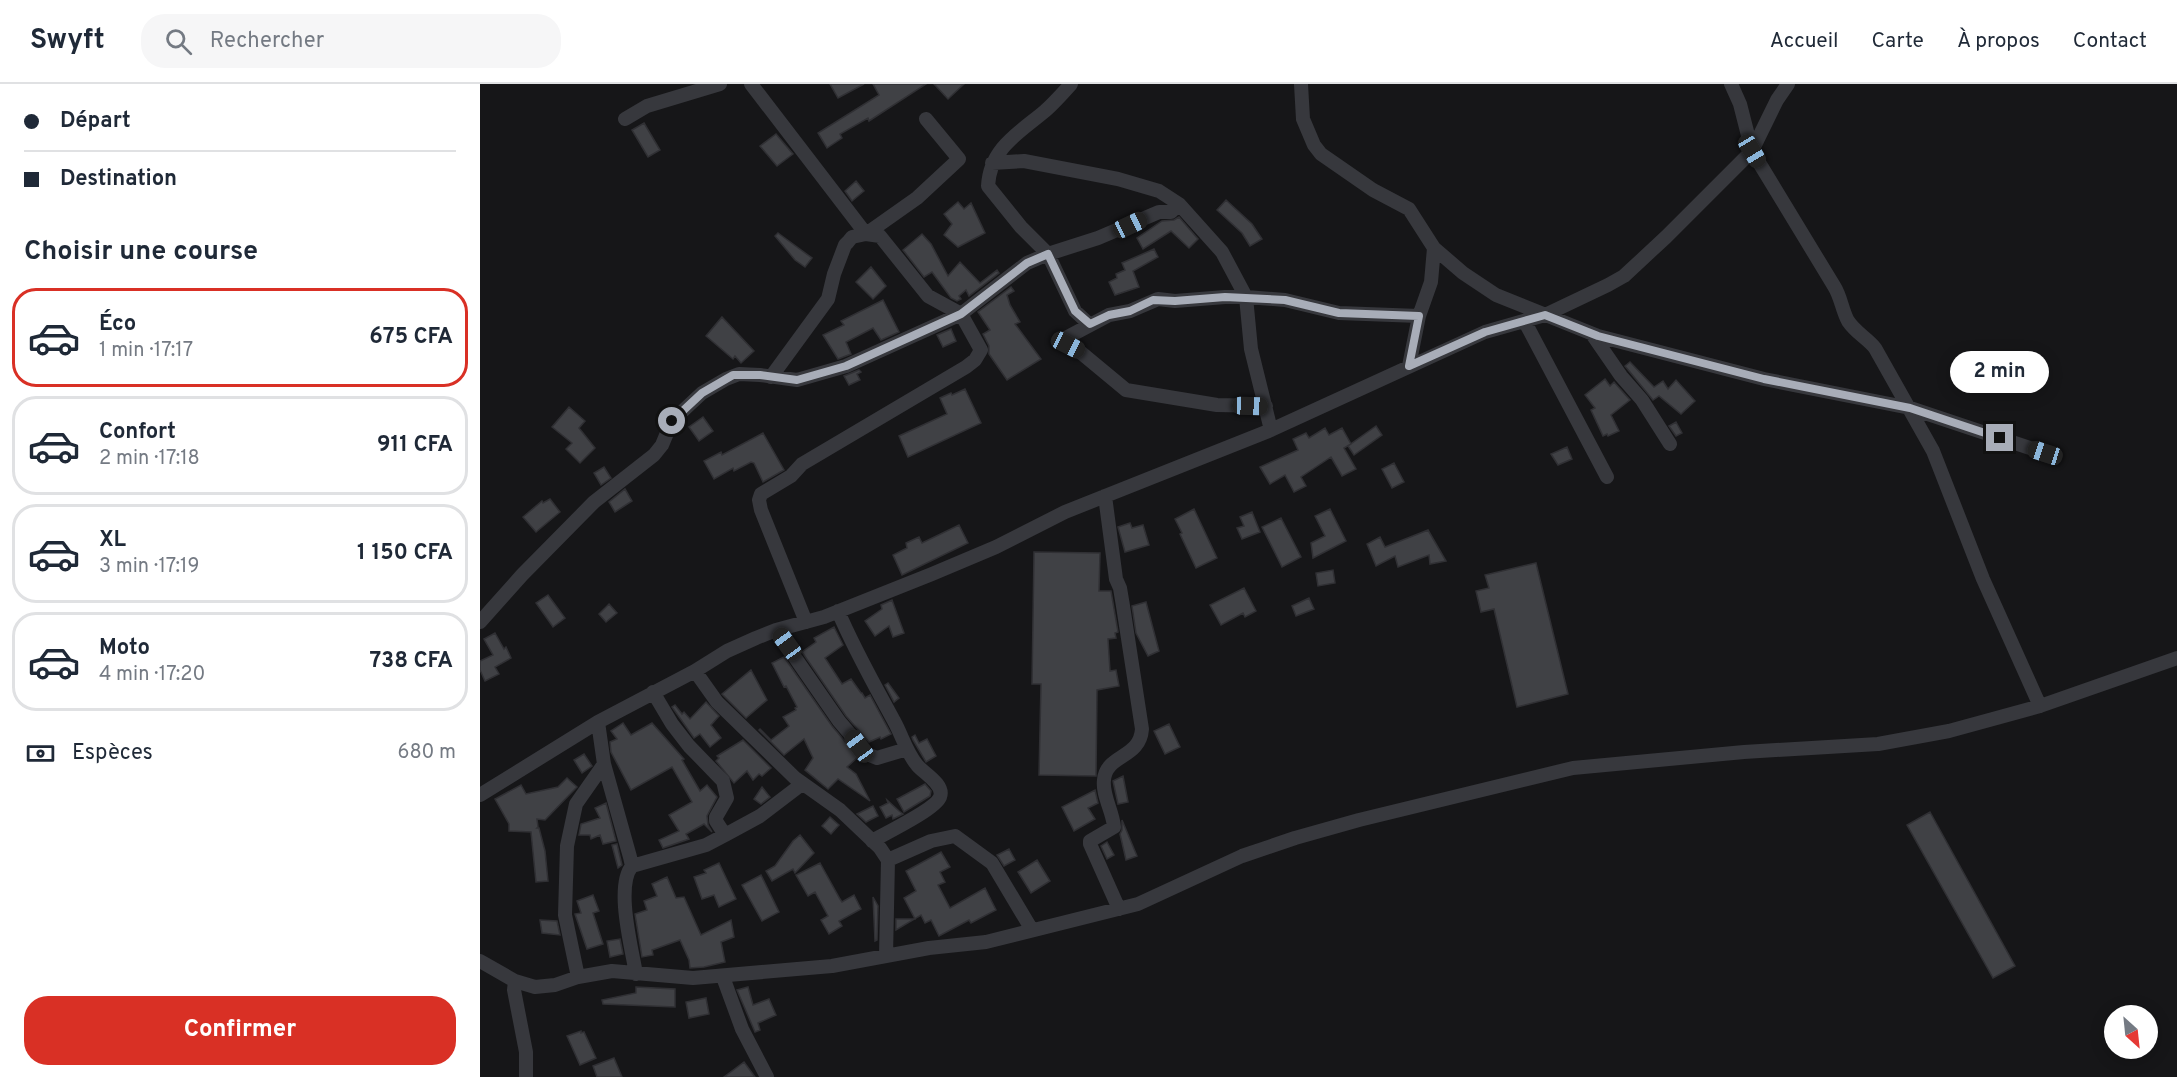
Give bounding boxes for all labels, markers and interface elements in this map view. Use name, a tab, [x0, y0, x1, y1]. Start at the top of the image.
search box	[141, 14, 561, 68]
text: Swyft	[30, 23, 105, 59]
icon: search	[162, 25, 195, 58]
text: Rechercher	[210, 28, 324, 55]
text: Accueil	[1770, 28, 1839, 55]
text: Carte	[1872, 28, 1924, 55]
text: À propos	[1957, 28, 2040, 55]
text: Contact	[2073, 28, 2147, 55]
text: Départ	[60, 108, 131, 135]
car	[1735, 131, 1769, 171]
text: Destination	[60, 166, 177, 193]
car	[1110, 209, 1150, 241]
text: Choisir une course	[24, 235, 258, 269]
icon: car	[27, 311, 81, 365]
text: Éco	[99, 311, 136, 338]
text: 675 CFA	[369, 324, 453, 351]
car	[1048, 329, 1088, 361]
text: 1 min · 17:17	[99, 338, 193, 364]
callout: 2 min	[1950, 351, 2050, 393]
text: 2 min	[1973, 359, 2026, 385]
car	[1232, 396, 1268, 416]
route start	[658, 407, 685, 434]
icon: car	[27, 419, 81, 473]
text: Confort	[99, 419, 176, 446]
route end	[1986, 424, 2013, 451]
text: 911 CFA	[377, 432, 453, 459]
car	[2025, 439, 2065, 467]
text: 2 min · 17:18	[99, 446, 200, 472]
icon: car	[27, 527, 81, 581]
text: XL	[99, 527, 126, 554]
text: 1 150 CFA	[357, 540, 453, 567]
text: 3 min · 17:19	[99, 554, 199, 580]
car	[769, 624, 805, 664]
icon: car	[27, 635, 81, 689]
text: Moto	[99, 635, 150, 662]
text: 738 CFA	[370, 648, 453, 675]
text: 4 min · 17:20	[99, 662, 205, 688]
car	[841, 726, 877, 766]
icon: cash	[24, 737, 57, 770]
text: Espèces	[72, 740, 153, 767]
text: 680 m	[398, 740, 456, 766]
button: Confirmer	[24, 996, 456, 1065]
north arrow	[2104, 1005, 2158, 1059]
map controls	[2104, 1005, 2158, 1059]

